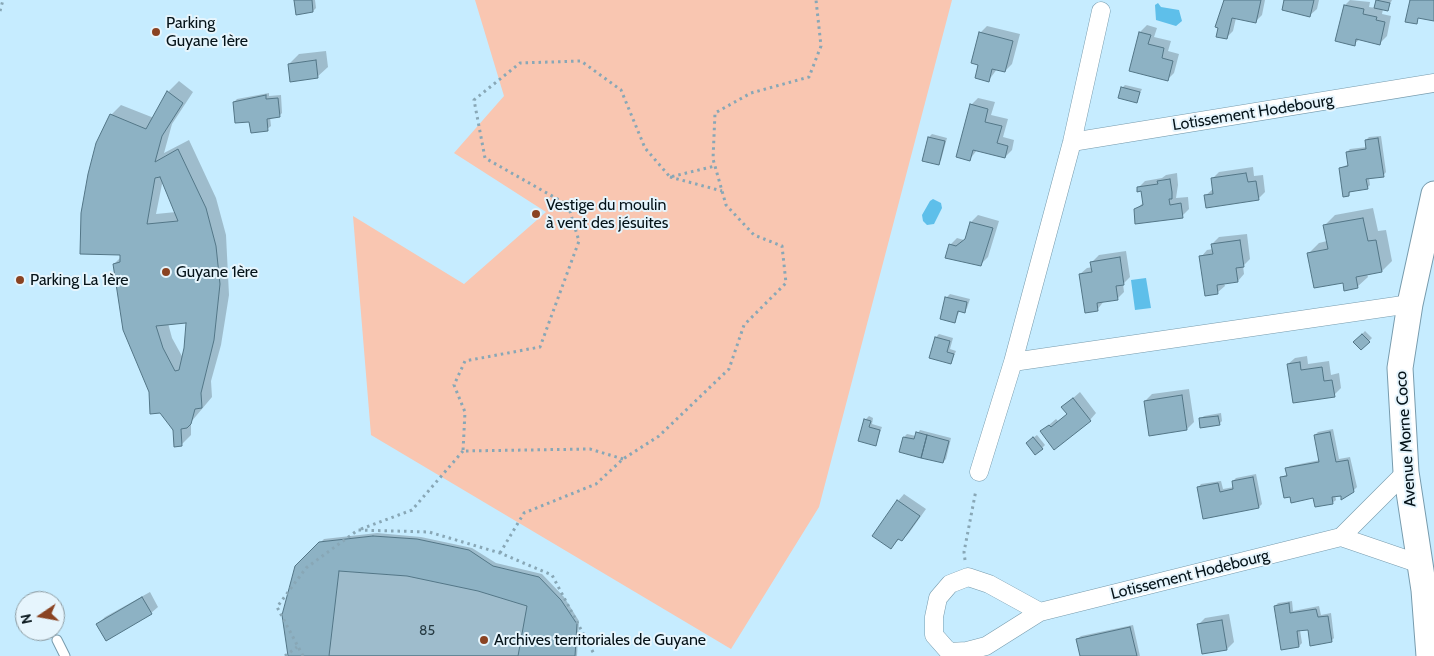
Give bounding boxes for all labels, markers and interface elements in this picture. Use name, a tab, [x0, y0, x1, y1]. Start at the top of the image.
place label: Parking Guyane 1ère	[166, 13, 248, 51]
marker: Parking Guyane 1ère	[150, 26, 162, 38]
street label: Lotissement Hodebourg	[1171, 91, 1335, 135]
place label: Vestige du moulin à vent des jésuites	[546, 195, 668, 233]
marker: Vestige du moulin à vent des jésuites	[530, 208, 542, 220]
place label: Guyane 1ère	[176, 262, 258, 282]
marker: Guyane 1ère	[160, 266, 172, 278]
place label: Parking La 1ère	[30, 270, 128, 290]
marker: Parking La 1ère	[14, 274, 26, 286]
street label: Avenue Morne Coco	[1392, 370, 1420, 508]
street label: Lotissement Hodebourg	[1109, 546, 1271, 604]
north arrow	[15, 591, 65, 641]
text: N	[16, 612, 36, 626]
house number: 85	[419, 623, 435, 639]
place label: Archives territoriales de Guyane	[494, 630, 706, 650]
marker: Archives territoriales de Guyane	[478, 634, 490, 646]

